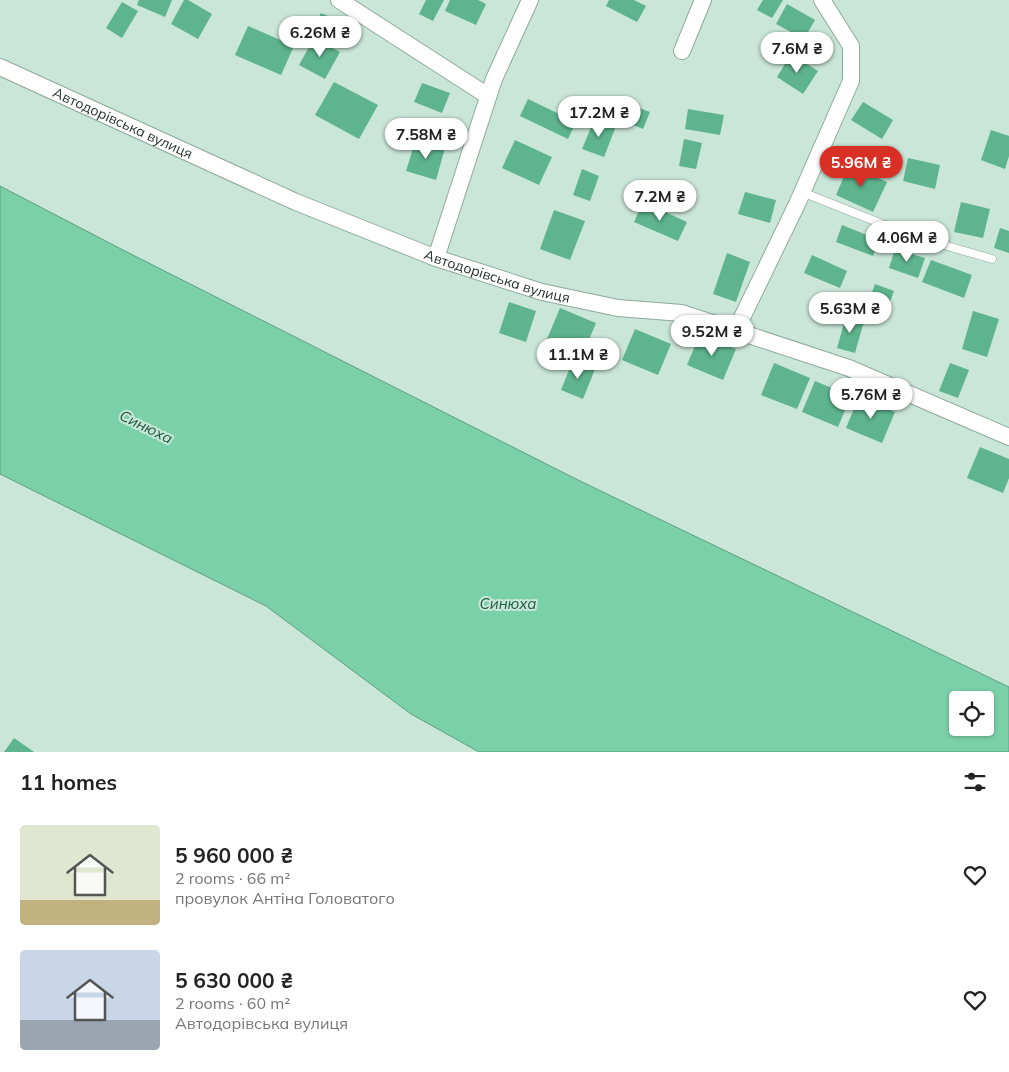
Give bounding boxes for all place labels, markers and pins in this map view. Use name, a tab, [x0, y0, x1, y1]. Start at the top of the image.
pin: 6.26M ₴	[274, 15, 366, 58]
pin: 7.6M ₴	[756, 32, 838, 74]
pin: 17.2M ₴	[553, 96, 645, 138]
pin: 7.58M ₴	[380, 118, 472, 160]
pin: 5.96M ₴	[815, 146, 907, 188]
pin: 7.2M ₴	[619, 180, 701, 222]
pin: 4.06M ₴	[861, 220, 953, 263]
pin: 5.63M ₴	[804, 292, 896, 334]
pin: 9.52M ₴	[666, 314, 758, 357]
pin: 11.1M ₴	[532, 338, 624, 380]
pin: 5.76M ₴	[825, 378, 917, 420]

